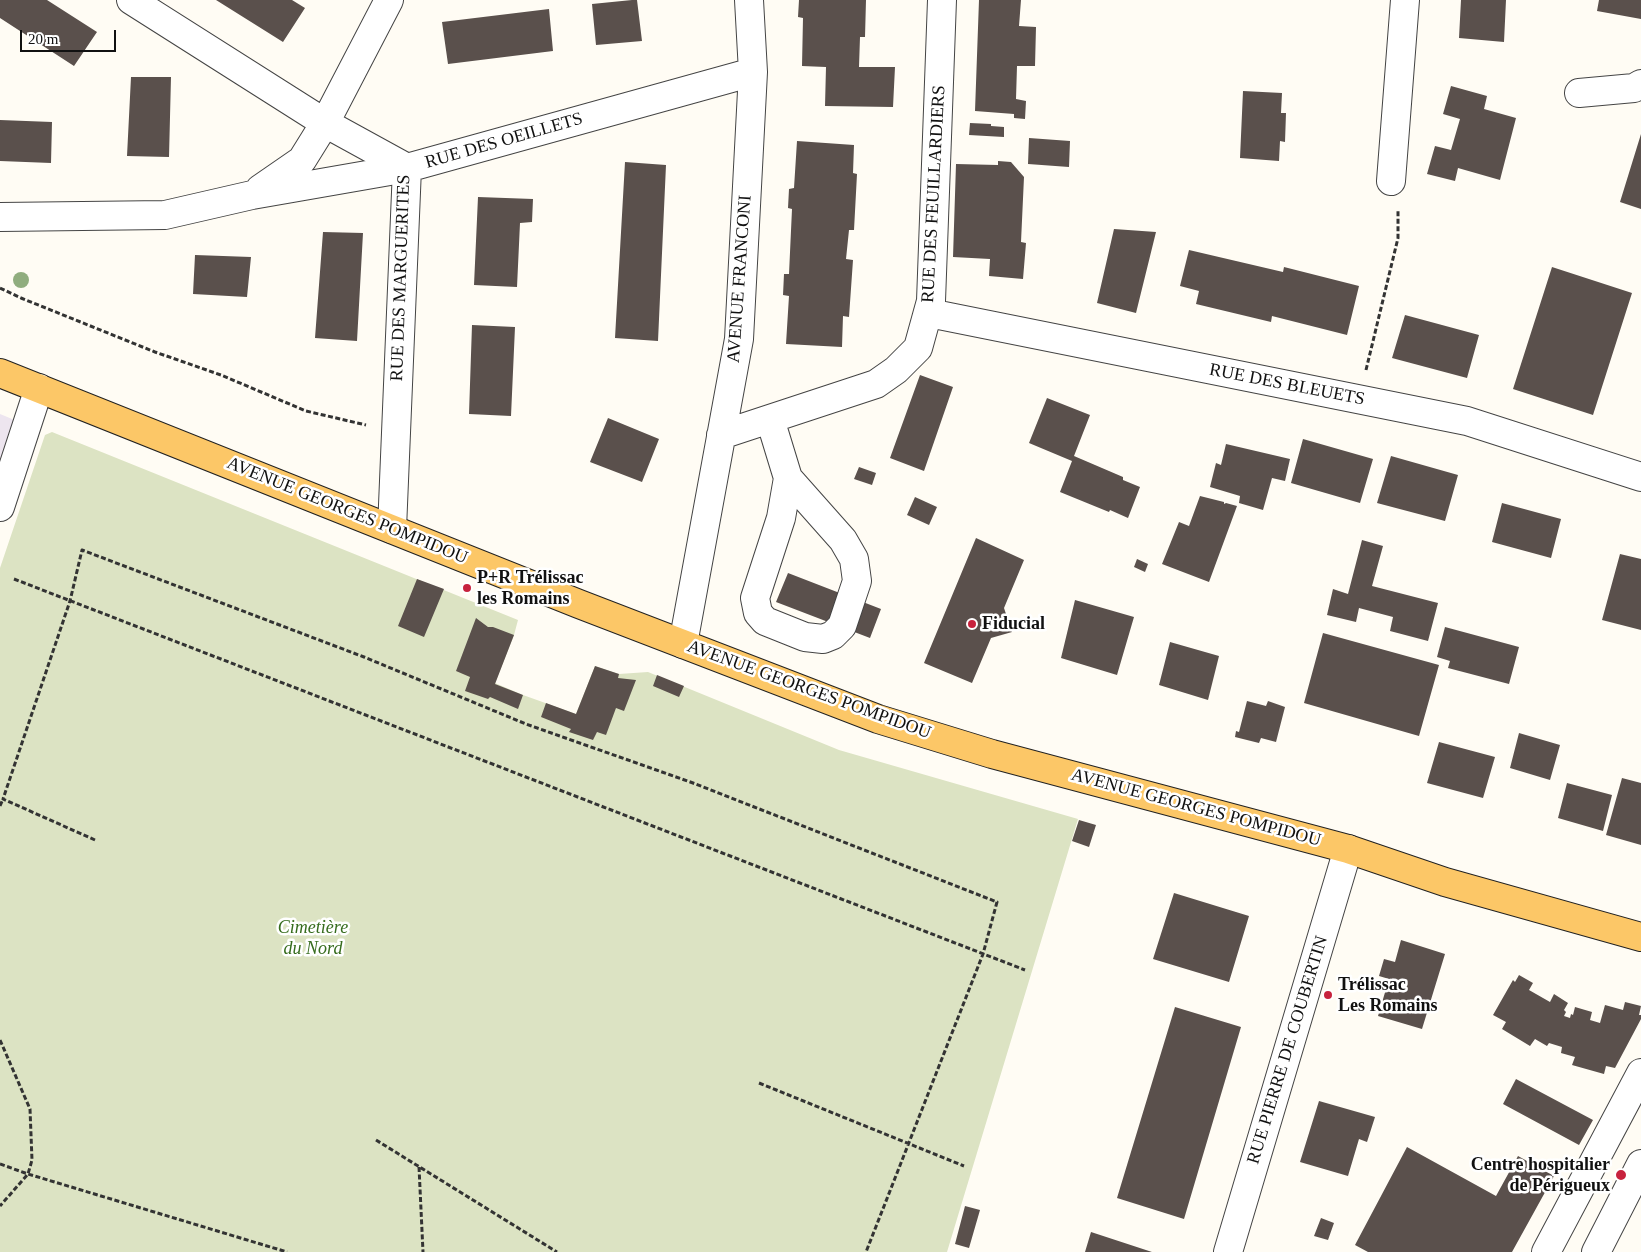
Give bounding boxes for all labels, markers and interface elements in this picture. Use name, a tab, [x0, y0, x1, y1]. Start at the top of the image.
scale bar	[22, 20, 119, 52]
text: 20 m	[28, 31, 58, 47]
street label: RUE DES FEUILLARDIERS	[918, 85, 950, 303]
street label: RUE DES OEILLETS	[423, 108, 585, 174]
street label: RUE DES MARGUERITES	[387, 174, 415, 382]
street label: AVENUE FRANCONI	[723, 194, 757, 364]
street label: RUE DES BLEUETS	[1207, 359, 1367, 411]
street label: AVENUE GEORGES POMPIDOU	[223, 453, 471, 569]
place label: P+R Trélissac les Romains	[477, 567, 583, 610]
marker: P+R Trélissac les Romains	[461, 582, 473, 594]
place label: Fiducial	[982, 613, 1045, 635]
marker: Fiducial	[966, 618, 978, 630]
street label: AVENUE GEORGES POMPIDOU	[684, 636, 934, 744]
street label: AVENUE GEORGES POMPIDOU	[1069, 764, 1323, 852]
park label: Cimetière du Nord	[278, 917, 348, 960]
street label: RUE PIERRE DE COUBERTIN	[1243, 933, 1333, 1167]
place label: Trélissac Les Romains	[1338, 974, 1438, 1016]
marker: Trélissac Les Romains	[1322, 989, 1334, 1001]
place label: Centre hospitalier de Périgueux	[1471, 1154, 1610, 1196]
marker: Centre hospitalier de Périgueux	[1614, 1168, 1628, 1182]

